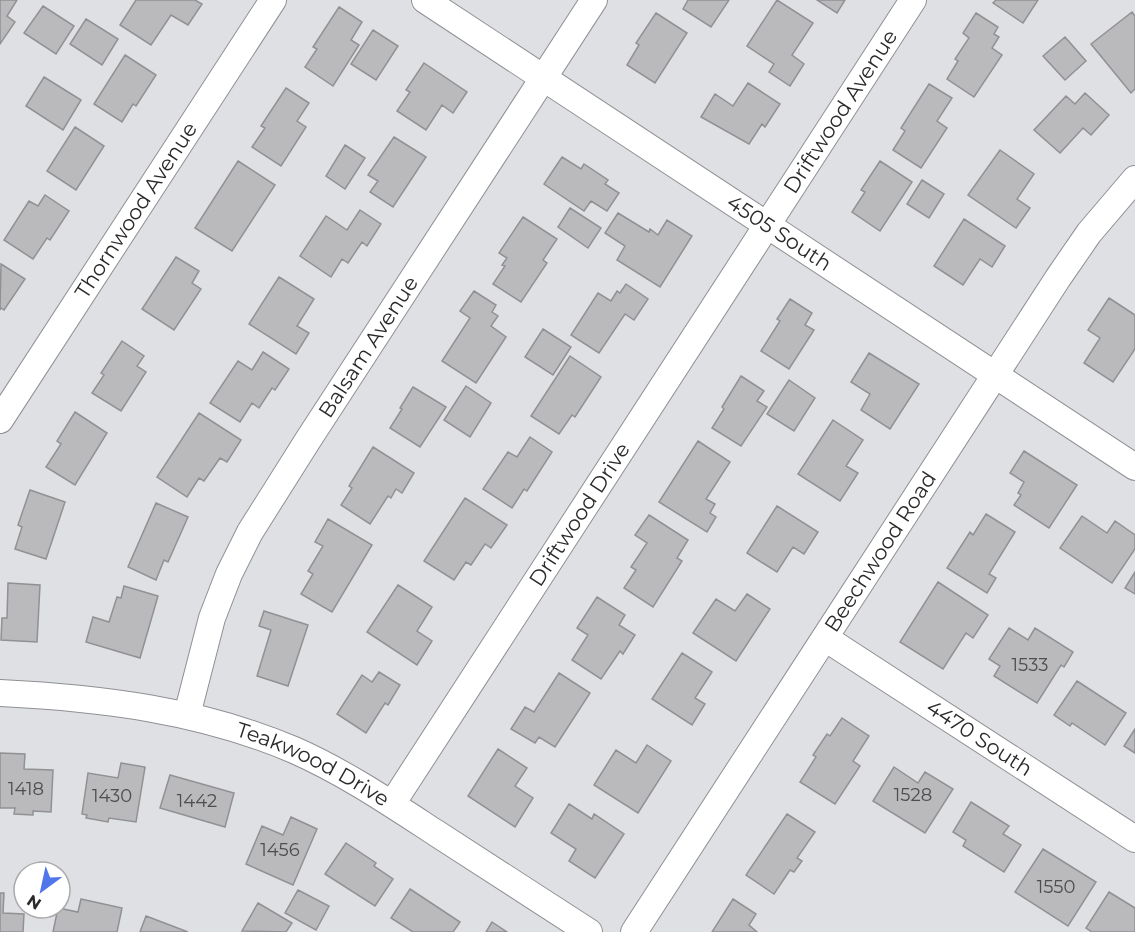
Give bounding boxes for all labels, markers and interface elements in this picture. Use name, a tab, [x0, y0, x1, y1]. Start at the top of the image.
street label: Driftwood Avenue	[778, 25, 902, 198]
street label: Thornwood Avenue	[69, 117, 202, 303]
street label: 4505 South	[723, 189, 837, 276]
street label: Balsam Avenue	[313, 271, 423, 422]
street label: Driftwood Drive	[524, 438, 635, 591]
street label: Beechwood Road	[819, 467, 941, 636]
house number: 1533	[1012, 654, 1048, 676]
street label: 4470 South	[922, 694, 1037, 781]
street label: Teakwood Drive	[233, 717, 394, 811]
house number: 1418	[8, 778, 44, 800]
house number: 1528	[894, 784, 932, 806]
house number: 1430	[92, 785, 132, 807]
house number: 1442	[177, 790, 217, 812]
house number: 1456	[260, 839, 300, 861]
north arrow	[12, 860, 72, 920]
house number: 1550	[1037, 876, 1075, 898]
text: N	[24, 891, 45, 914]

